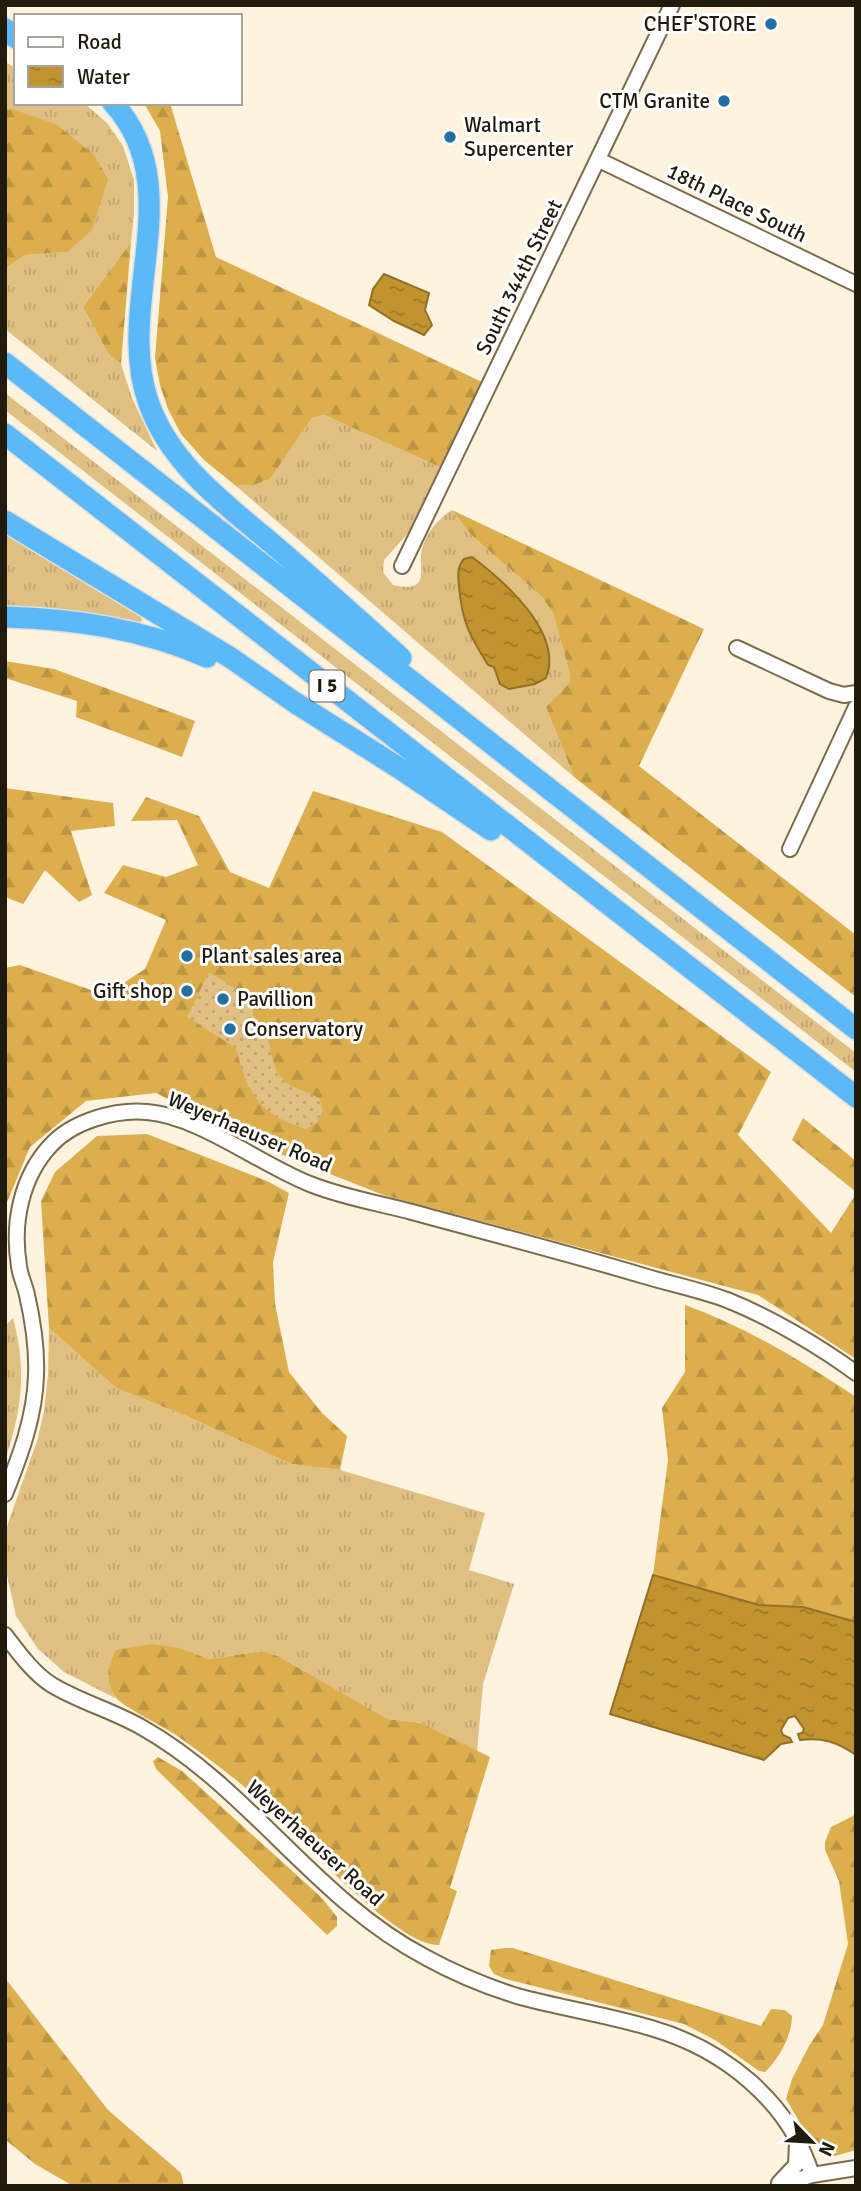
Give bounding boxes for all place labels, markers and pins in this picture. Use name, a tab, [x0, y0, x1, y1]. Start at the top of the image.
place label: CHEF'STORE	[644, 11, 757, 37]
marker: CHEF'STORE	[763, 16, 779, 32]
place label: CTM Granite	[599, 88, 710, 114]
marker: CTM Granite	[716, 93, 732, 109]
place label: Walmart Supercenter	[464, 112, 574, 162]
marker: Walmart Supercenter	[442, 129, 458, 145]
place label: Plant sales area	[201, 943, 342, 969]
marker: Plant sales area	[179, 948, 195, 964]
place label: Gift shop	[93, 978, 173, 1004]
marker: Gift shop	[179, 983, 195, 999]
place label: Pavillion	[237, 986, 314, 1012]
marker: Pavillion	[215, 991, 231, 1007]
place label: Conservatory	[244, 1016, 363, 1042]
marker: Conservatory	[222, 1021, 238, 1037]

